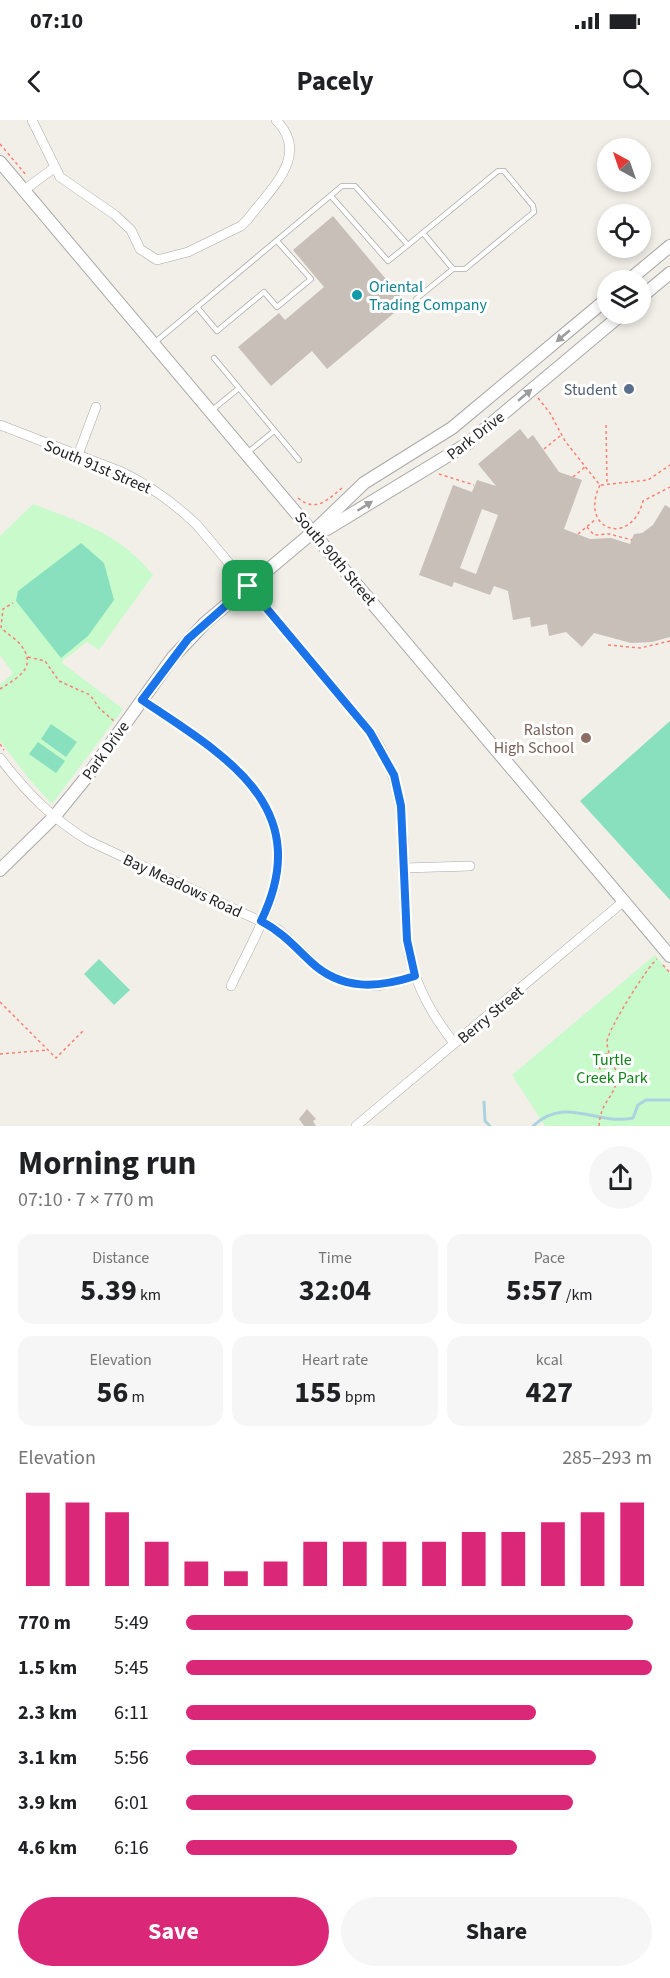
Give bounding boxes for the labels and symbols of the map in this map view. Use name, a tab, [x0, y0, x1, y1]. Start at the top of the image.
north arrow	[597, 138, 651, 192]
place label: Oriental Trading Company	[369, 276, 487, 316]
marker: Oriental Trading Company	[350, 288, 364, 302]
one-way arrow	[556, 329, 571, 342]
place label: Student	[564, 379, 618, 401]
marker: Student	[622, 382, 636, 396]
one-way arrow	[517, 389, 532, 402]
street label: Park Drive	[442, 406, 509, 465]
street label: South 91st Street	[41, 434, 155, 500]
one-way arrow	[357, 500, 373, 511]
street label: South 90th Street	[289, 507, 381, 611]
pin	[222, 560, 273, 611]
street label: Park Drive	[77, 717, 135, 784]
place label: Ralston High School	[494, 719, 574, 759]
marker: Ralston High School	[579, 731, 593, 745]
street label: Bay Meadows Road	[120, 849, 246, 923]
street label: Berry Street	[453, 980, 529, 1049]
park label: Turtle Creek Park	[576, 1049, 648, 1089]

